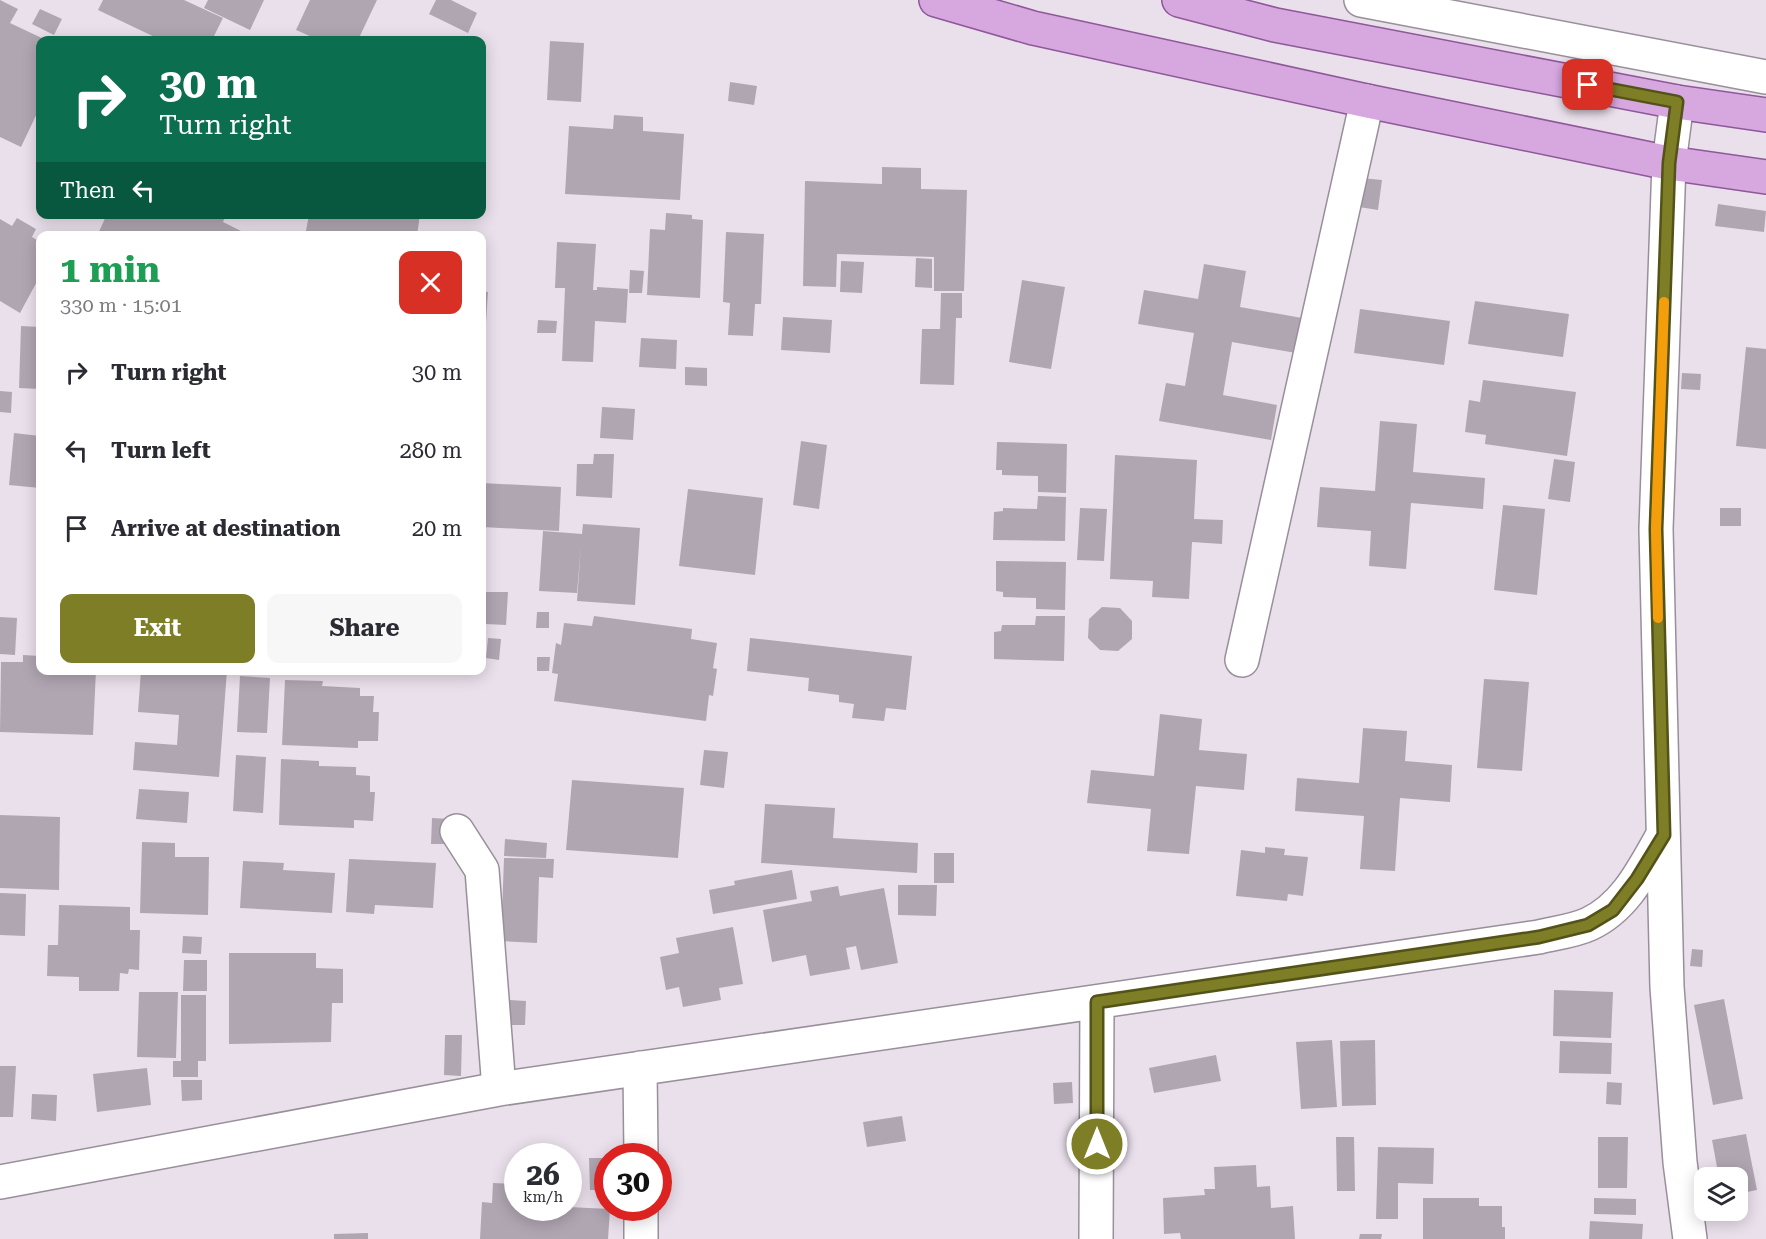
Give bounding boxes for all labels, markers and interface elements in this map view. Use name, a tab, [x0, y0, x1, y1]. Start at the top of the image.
text: 30 m	[159, 59, 257, 108]
pin	[1562, 59, 1613, 110]
icon: right	[60, 60, 138, 138]
icon: arrive	[1571, 68, 1604, 101]
text: Turn right	[159, 109, 292, 141]
icon: left	[127, 174, 160, 207]
text: Then	[60, 178, 115, 203]
text: 1 min	[60, 249, 160, 291]
button: close	[399, 251, 462, 314]
text: 330 m · 15:01	[60, 293, 182, 317]
icon: right	[60, 356, 93, 389]
text: Turn right	[111, 360, 226, 385]
text: 30 m	[412, 360, 462, 385]
icon: left	[60, 434, 93, 467]
text: Turn left	[111, 438, 211, 463]
text: 280 m	[399, 438, 462, 463]
icon: arrive	[60, 512, 93, 545]
text: Arrive at destination	[111, 516, 340, 541]
text: 20 m	[412, 516, 462, 541]
button: Exit	[60, 594, 255, 663]
button: Share	[267, 594, 462, 663]
position arrow	[1065, 1112, 1129, 1176]
speed limit sign: 30	[594, 1143, 672, 1221]
text: 26	[526, 1157, 560, 1192]
map controls	[1694, 1167, 1748, 1221]
button: layers	[1694, 1167, 1748, 1221]
text: km/h	[523, 1188, 563, 1206]

